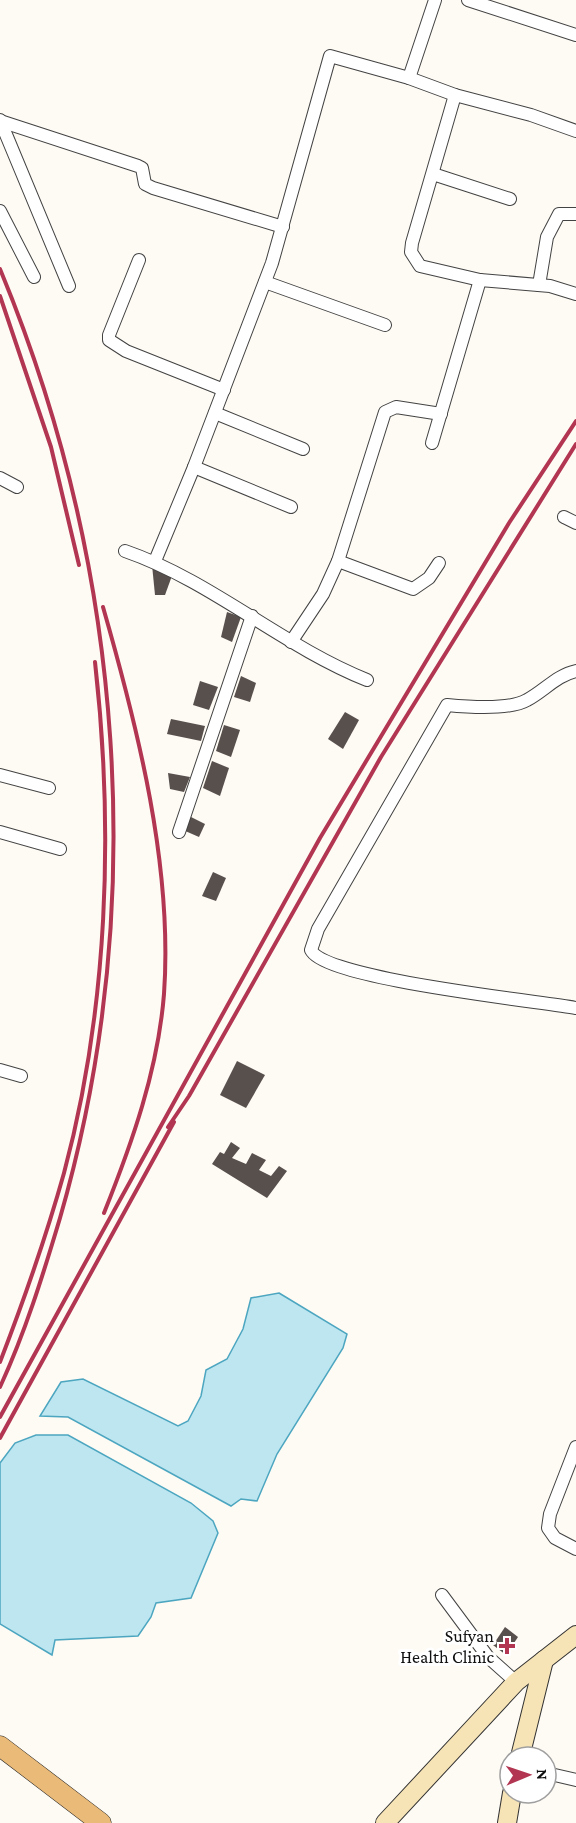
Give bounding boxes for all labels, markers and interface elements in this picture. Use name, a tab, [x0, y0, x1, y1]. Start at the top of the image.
place label: Sufyan Health Clinic	[400, 1626, 495, 1667]
marker: Sufyan Health Clinic	[498, 1637, 516, 1655]
north arrow	[498, 1745, 558, 1805]
text: N	[534, 1769, 551, 1780]

